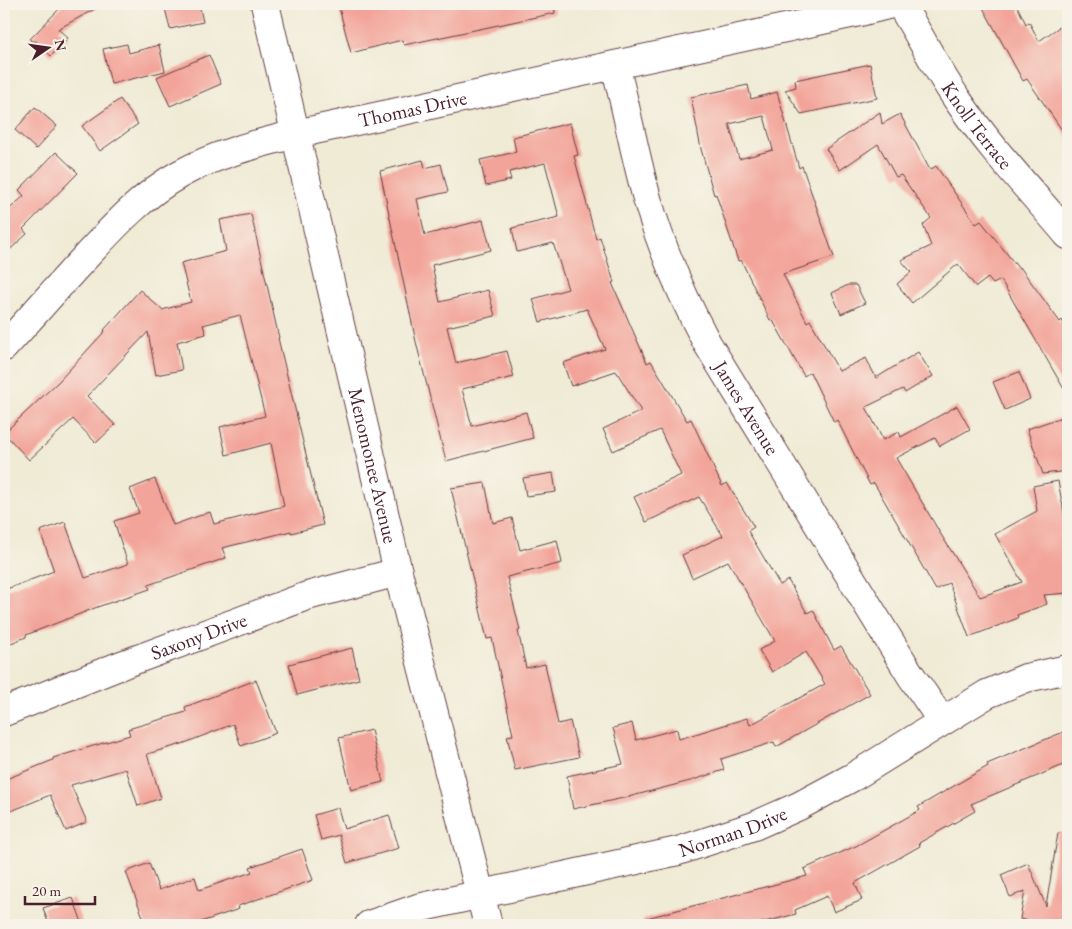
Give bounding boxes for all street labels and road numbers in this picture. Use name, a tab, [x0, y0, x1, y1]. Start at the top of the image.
street label: Knoll Terrace	[936, 77, 1019, 175]
street label: Thomas Drive	[356, 84, 469, 133]
street label: James Avenue	[707, 354, 786, 460]
street label: Menomonee Avenue	[342, 385, 404, 546]
street label: Saxony Drive	[147, 606, 251, 666]
street label: Norman Drive	[675, 800, 791, 863]

